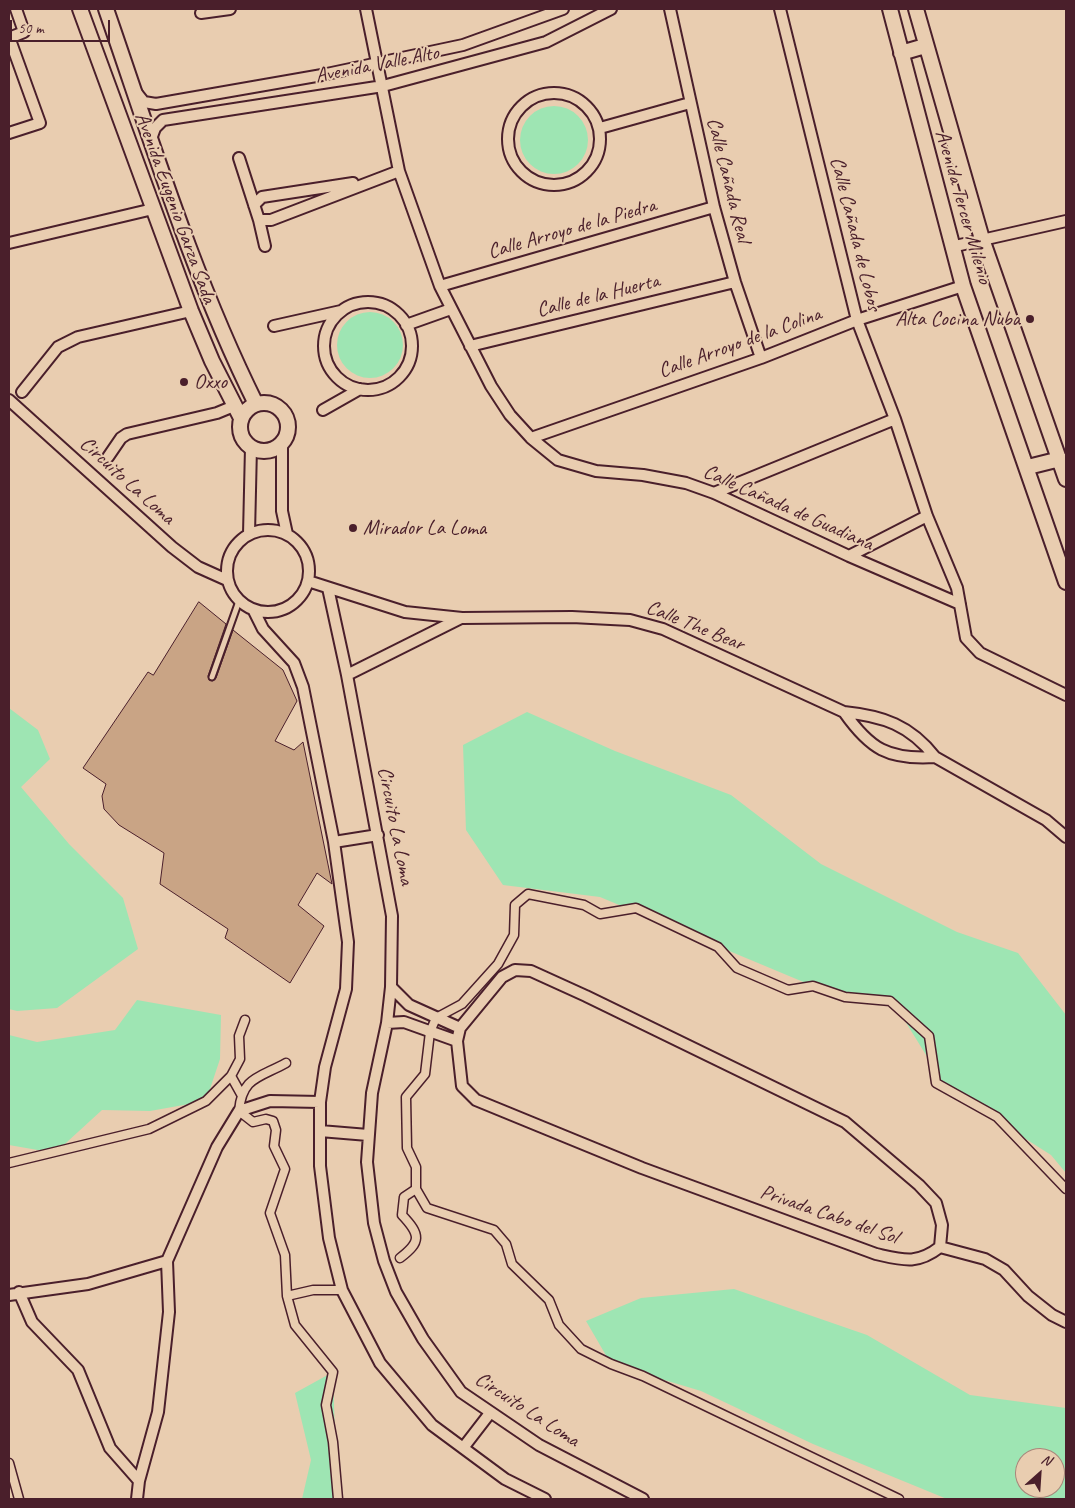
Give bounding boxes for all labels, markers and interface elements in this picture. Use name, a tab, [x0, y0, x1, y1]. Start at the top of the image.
scale bar	[12, 10, 112, 42]
text: 50 m	[18, 19, 44, 38]
street label: Avenida Valle Alto	[313, 41, 441, 89]
street label: Avenida Eugenio Garza Sada	[129, 109, 221, 307]
street label: Calle Cañada Real	[700, 115, 756, 245]
street label: Avenida Tercer Milenio	[929, 127, 997, 287]
street label: Calle Cañada de Lobos	[824, 154, 886, 314]
street label: Calle Arroyo de la Piedra	[485, 193, 659, 265]
street label: Calle de la Huerta	[534, 269, 662, 323]
street label: Calle Arroyo de la Colina	[655, 302, 825, 384]
place label: Alta Cocina Nuba	[895, 306, 1020, 332]
marker: Alta Cocina Nuba	[1024, 313, 1036, 325]
place label: Oxxo	[194, 369, 227, 395]
marker: Oxxo	[178, 376, 190, 388]
street label: Circuito La Loma	[74, 432, 180, 530]
street label: Calle Cañada de Guadiana	[699, 459, 877, 557]
place label: Mirador La Loma	[363, 515, 486, 541]
marker: Mirador La Loma	[347, 522, 359, 534]
street label: Calle The Bear	[642, 595, 748, 657]
street label: Circuito La Loma	[371, 765, 419, 887]
street label: Privada Cabo del Sol	[757, 1180, 901, 1250]
street label: Circuito La Loma	[470, 1367, 584, 1453]
north arrow	[1015, 1448, 1065, 1498]
text: N	[1039, 1450, 1054, 1470]

